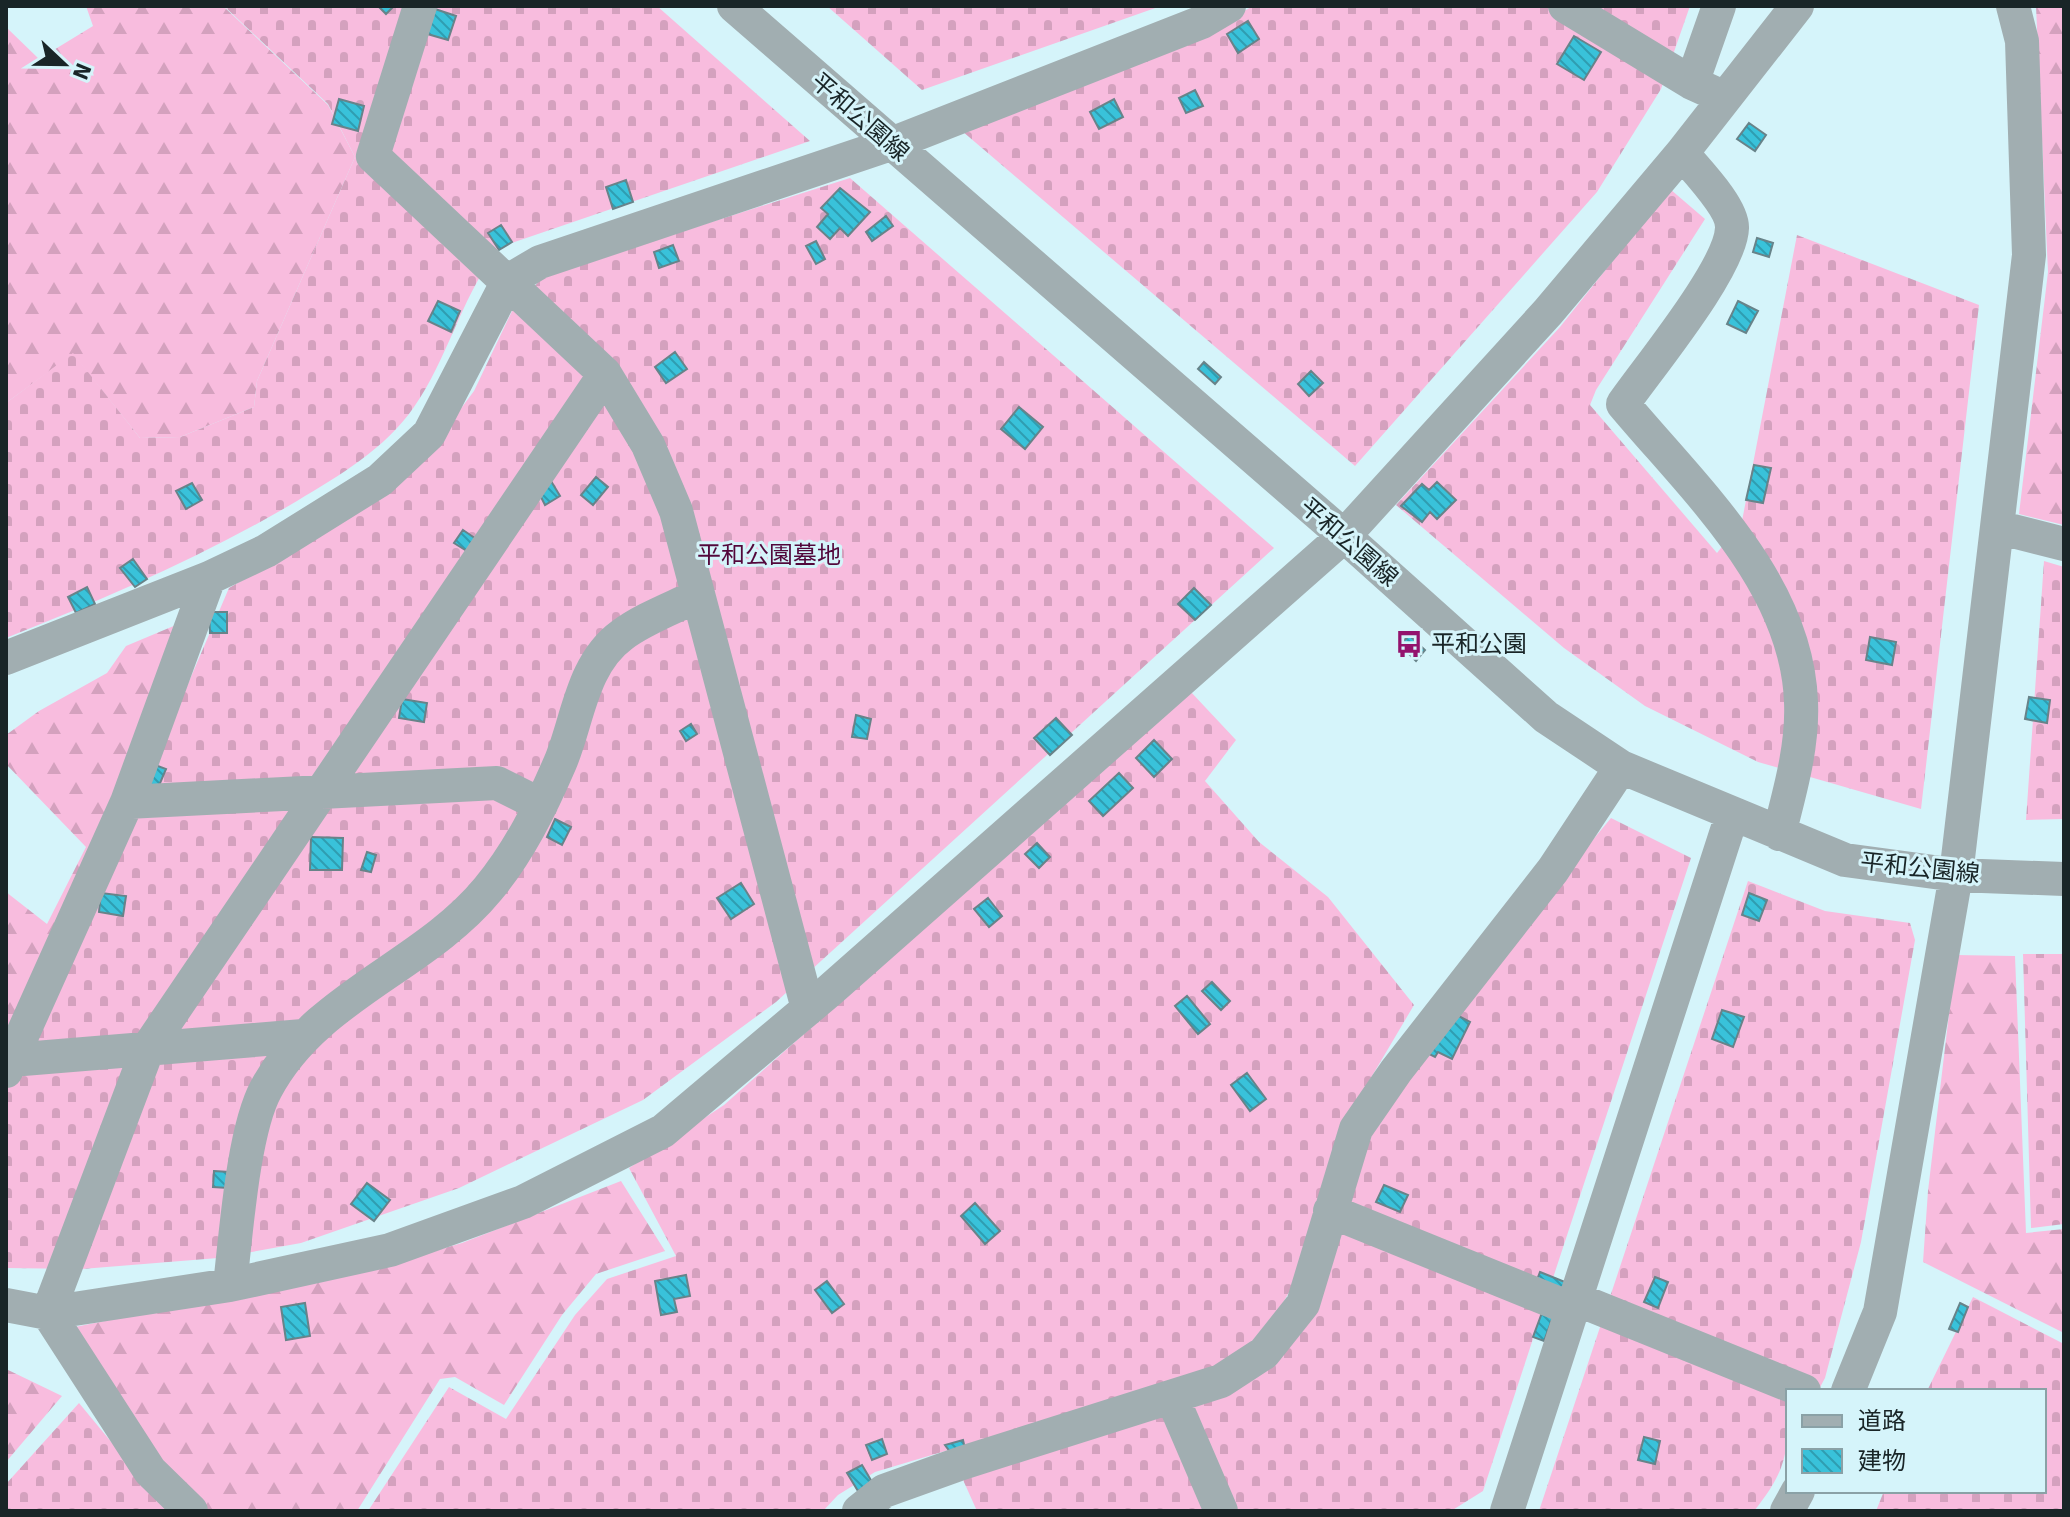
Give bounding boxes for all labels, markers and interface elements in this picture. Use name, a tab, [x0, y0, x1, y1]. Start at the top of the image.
north arrow	[24, 24, 104, 104]
text: N	[67, 59, 97, 83]
street label: 平和公園線	[805, 66, 915, 168]
street label: 平和公園線	[1294, 491, 1404, 593]
park label: 平和公園墓地	[697, 540, 841, 570]
bus stop icon: 平和公園	[1394, 629, 1424, 659]
place label: 平和公園	[1431, 629, 1527, 659]
street label: 平和公園線	[1859, 847, 1981, 889]
legend	[1786, 1389, 2046, 1493]
text: 道路	[1858, 1406, 1906, 1436]
text: 建物	[1858, 1446, 1906, 1476]

